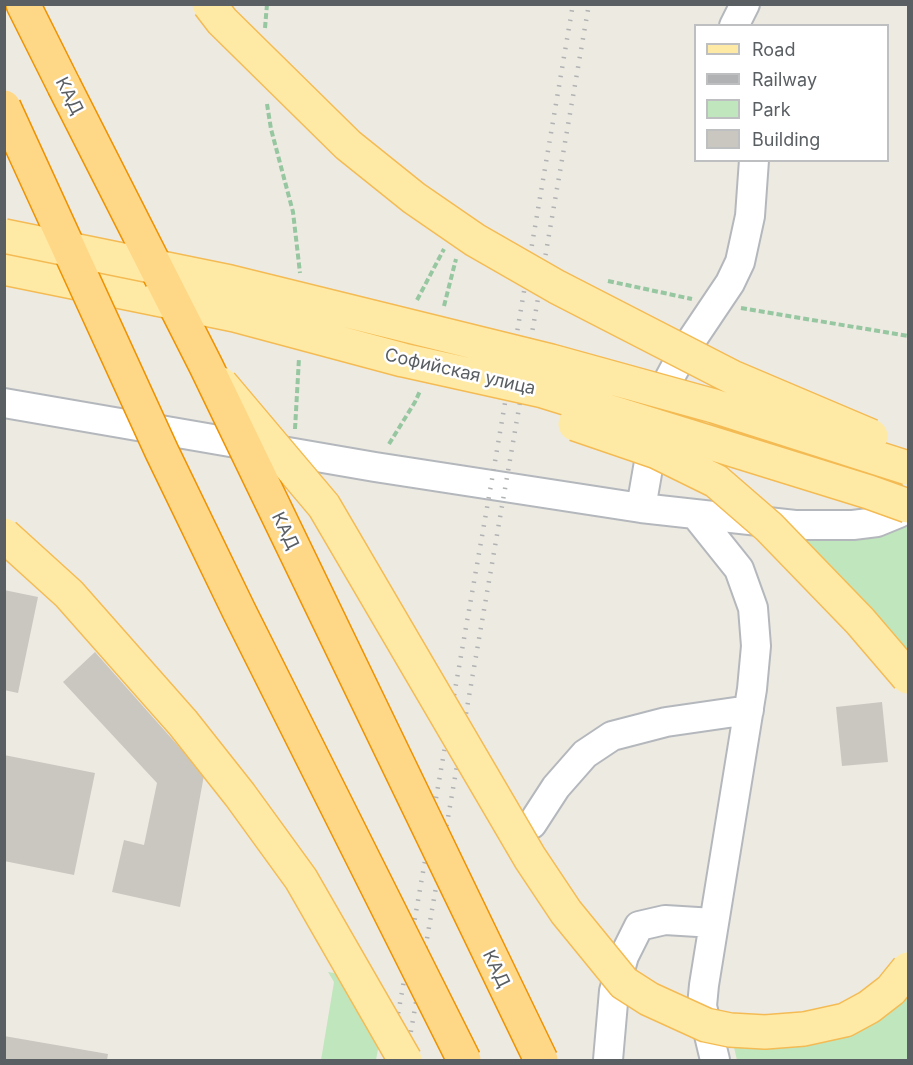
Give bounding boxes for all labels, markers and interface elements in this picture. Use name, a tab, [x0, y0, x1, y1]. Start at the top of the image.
legend	[694, 24, 889, 162]
text: Road	[752, 39, 795, 60]
text: Railway	[752, 69, 817, 90]
street label: КАД	[50, 74, 88, 118]
text: Park	[752, 99, 791, 120]
text: Building	[752, 129, 820, 150]
street label: Софийская улица	[383, 344, 537, 400]
street label: КАД	[267, 509, 303, 553]
street label: КАД	[478, 947, 514, 991]

